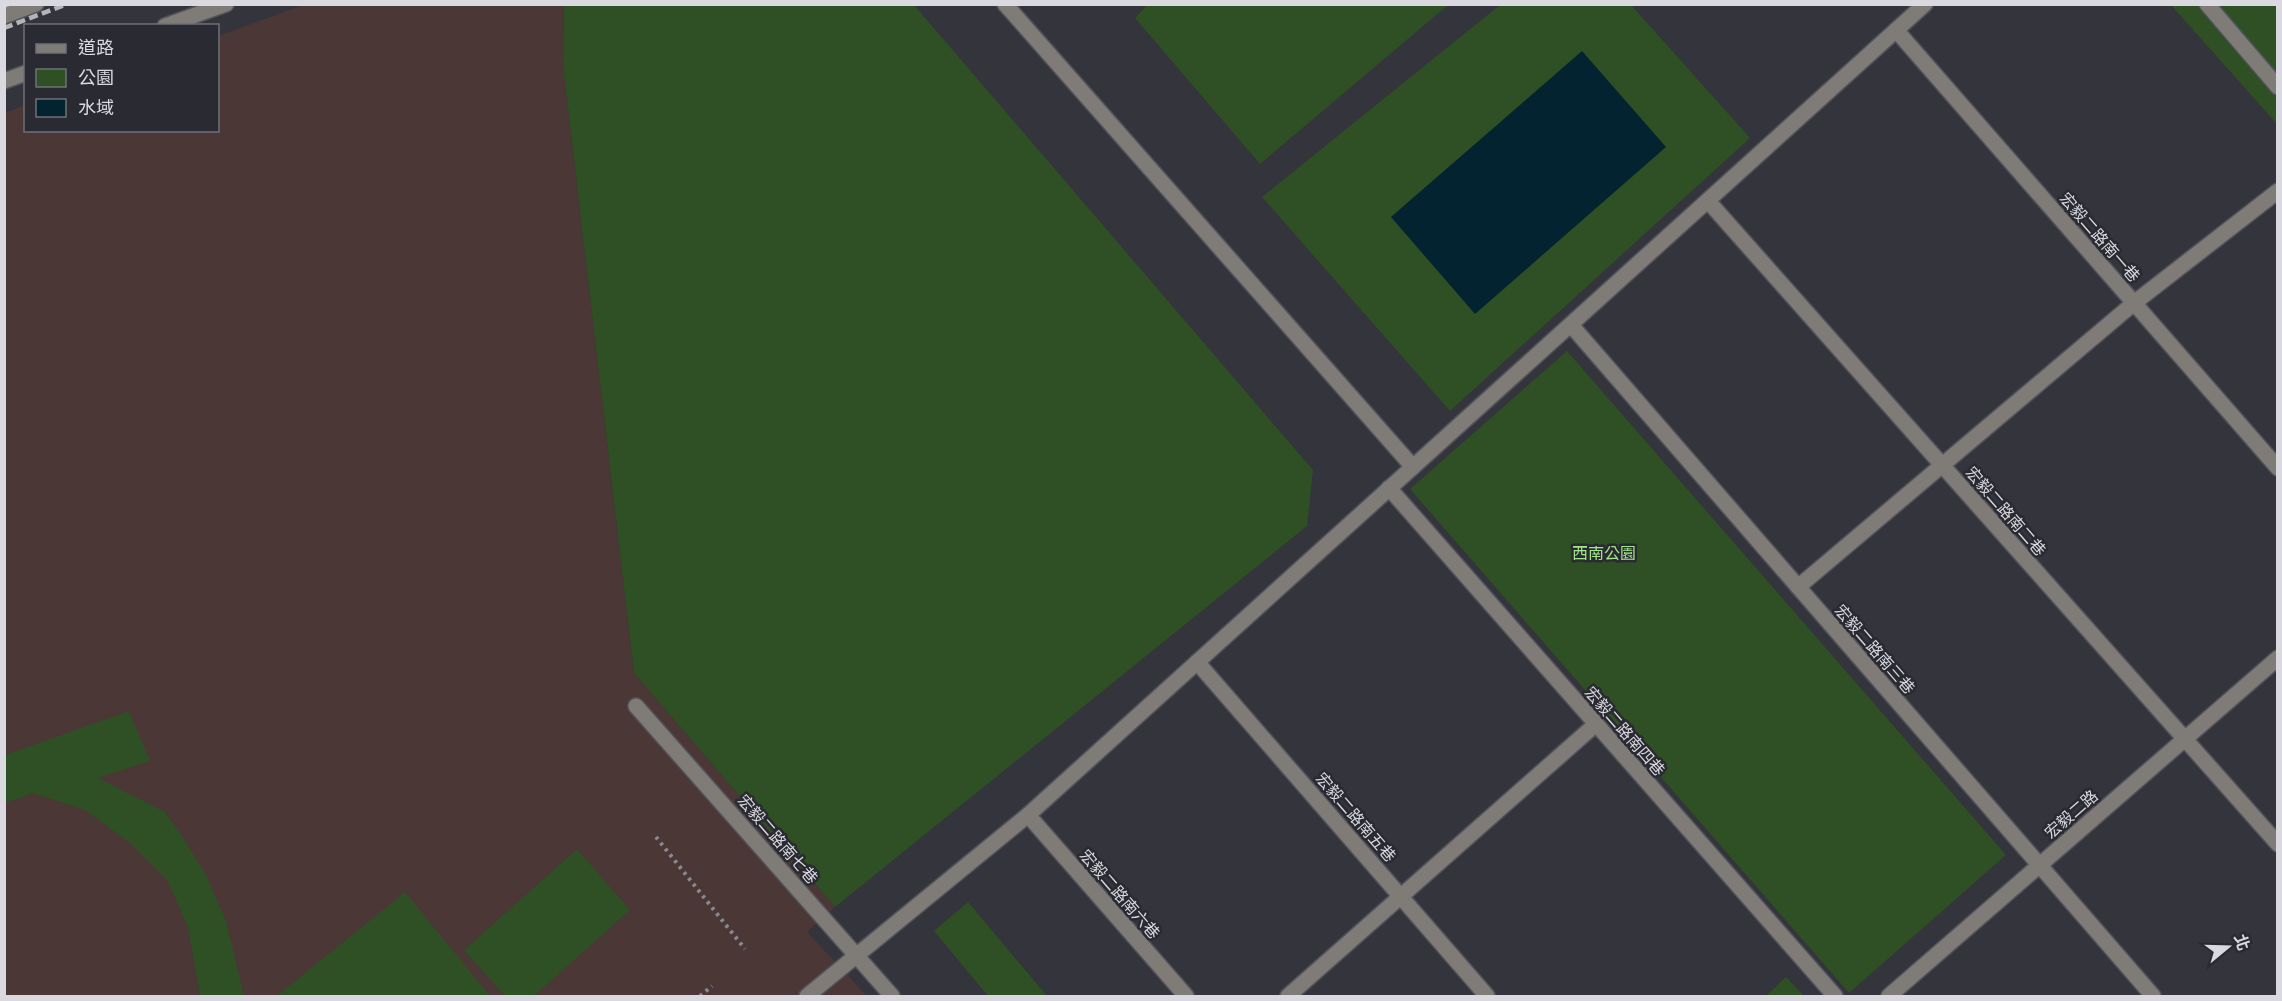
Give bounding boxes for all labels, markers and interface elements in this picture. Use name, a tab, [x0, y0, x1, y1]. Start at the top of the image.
legend	[24, 24, 219, 132]
text: 道路	[78, 36, 114, 59]
text: 公園	[78, 66, 114, 89]
text: 水域	[78, 96, 114, 119]
street label: 宏毅二路南一巷	[2056, 188, 2144, 286]
street label: 宏毅二路南二巷	[1962, 462, 2050, 560]
park label: 西南公園	[1572, 543, 1636, 563]
street label: 宏毅二路南三巷	[1831, 600, 1919, 698]
street label: 宏毅二路南四巷	[1581, 682, 1669, 780]
street label: 宏毅二路南五巷	[1312, 768, 1400, 866]
street label: 宏毅二路	[2040, 785, 2102, 843]
street label: 宏毅二路南七巷	[734, 790, 822, 888]
street label: 宏毅二路南六巷	[1076, 845, 1164, 943]
north arrow	[2198, 917, 2258, 977]
text: 北	[2230, 931, 2254, 953]

